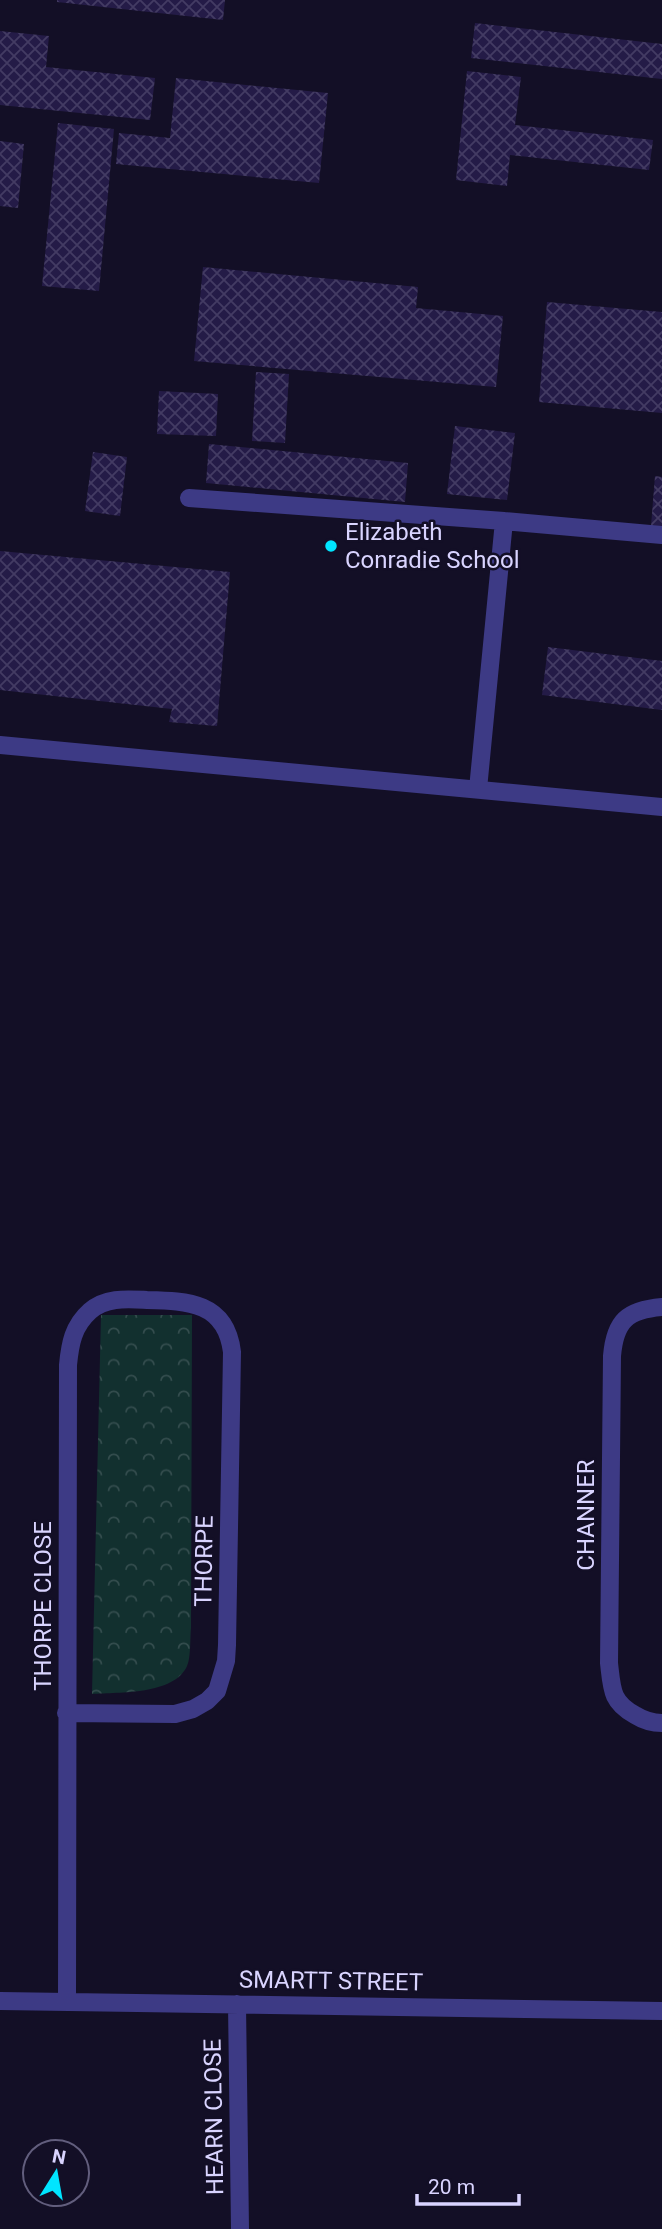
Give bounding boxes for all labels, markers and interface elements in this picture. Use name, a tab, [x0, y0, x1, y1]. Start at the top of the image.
place label: Elizabeth Conradie School	[345, 518, 520, 574]
marker: Elizabeth Conradie School	[323, 538, 339, 554]
street label: CHANNER	[572, 1459, 600, 1571]
street label: THORPE	[189, 1515, 219, 1607]
street label: THORPE CLOSE	[29, 1521, 57, 1691]
street label: SMARTT STREET	[239, 1965, 423, 1997]
street label: HEARN CLOSE	[199, 2039, 229, 2195]
north arrow	[21, 2138, 91, 2208]
text: N	[50, 2144, 68, 2169]
scale bar	[417, 2162, 518, 2206]
text: 20 m	[428, 2175, 475, 2199]

